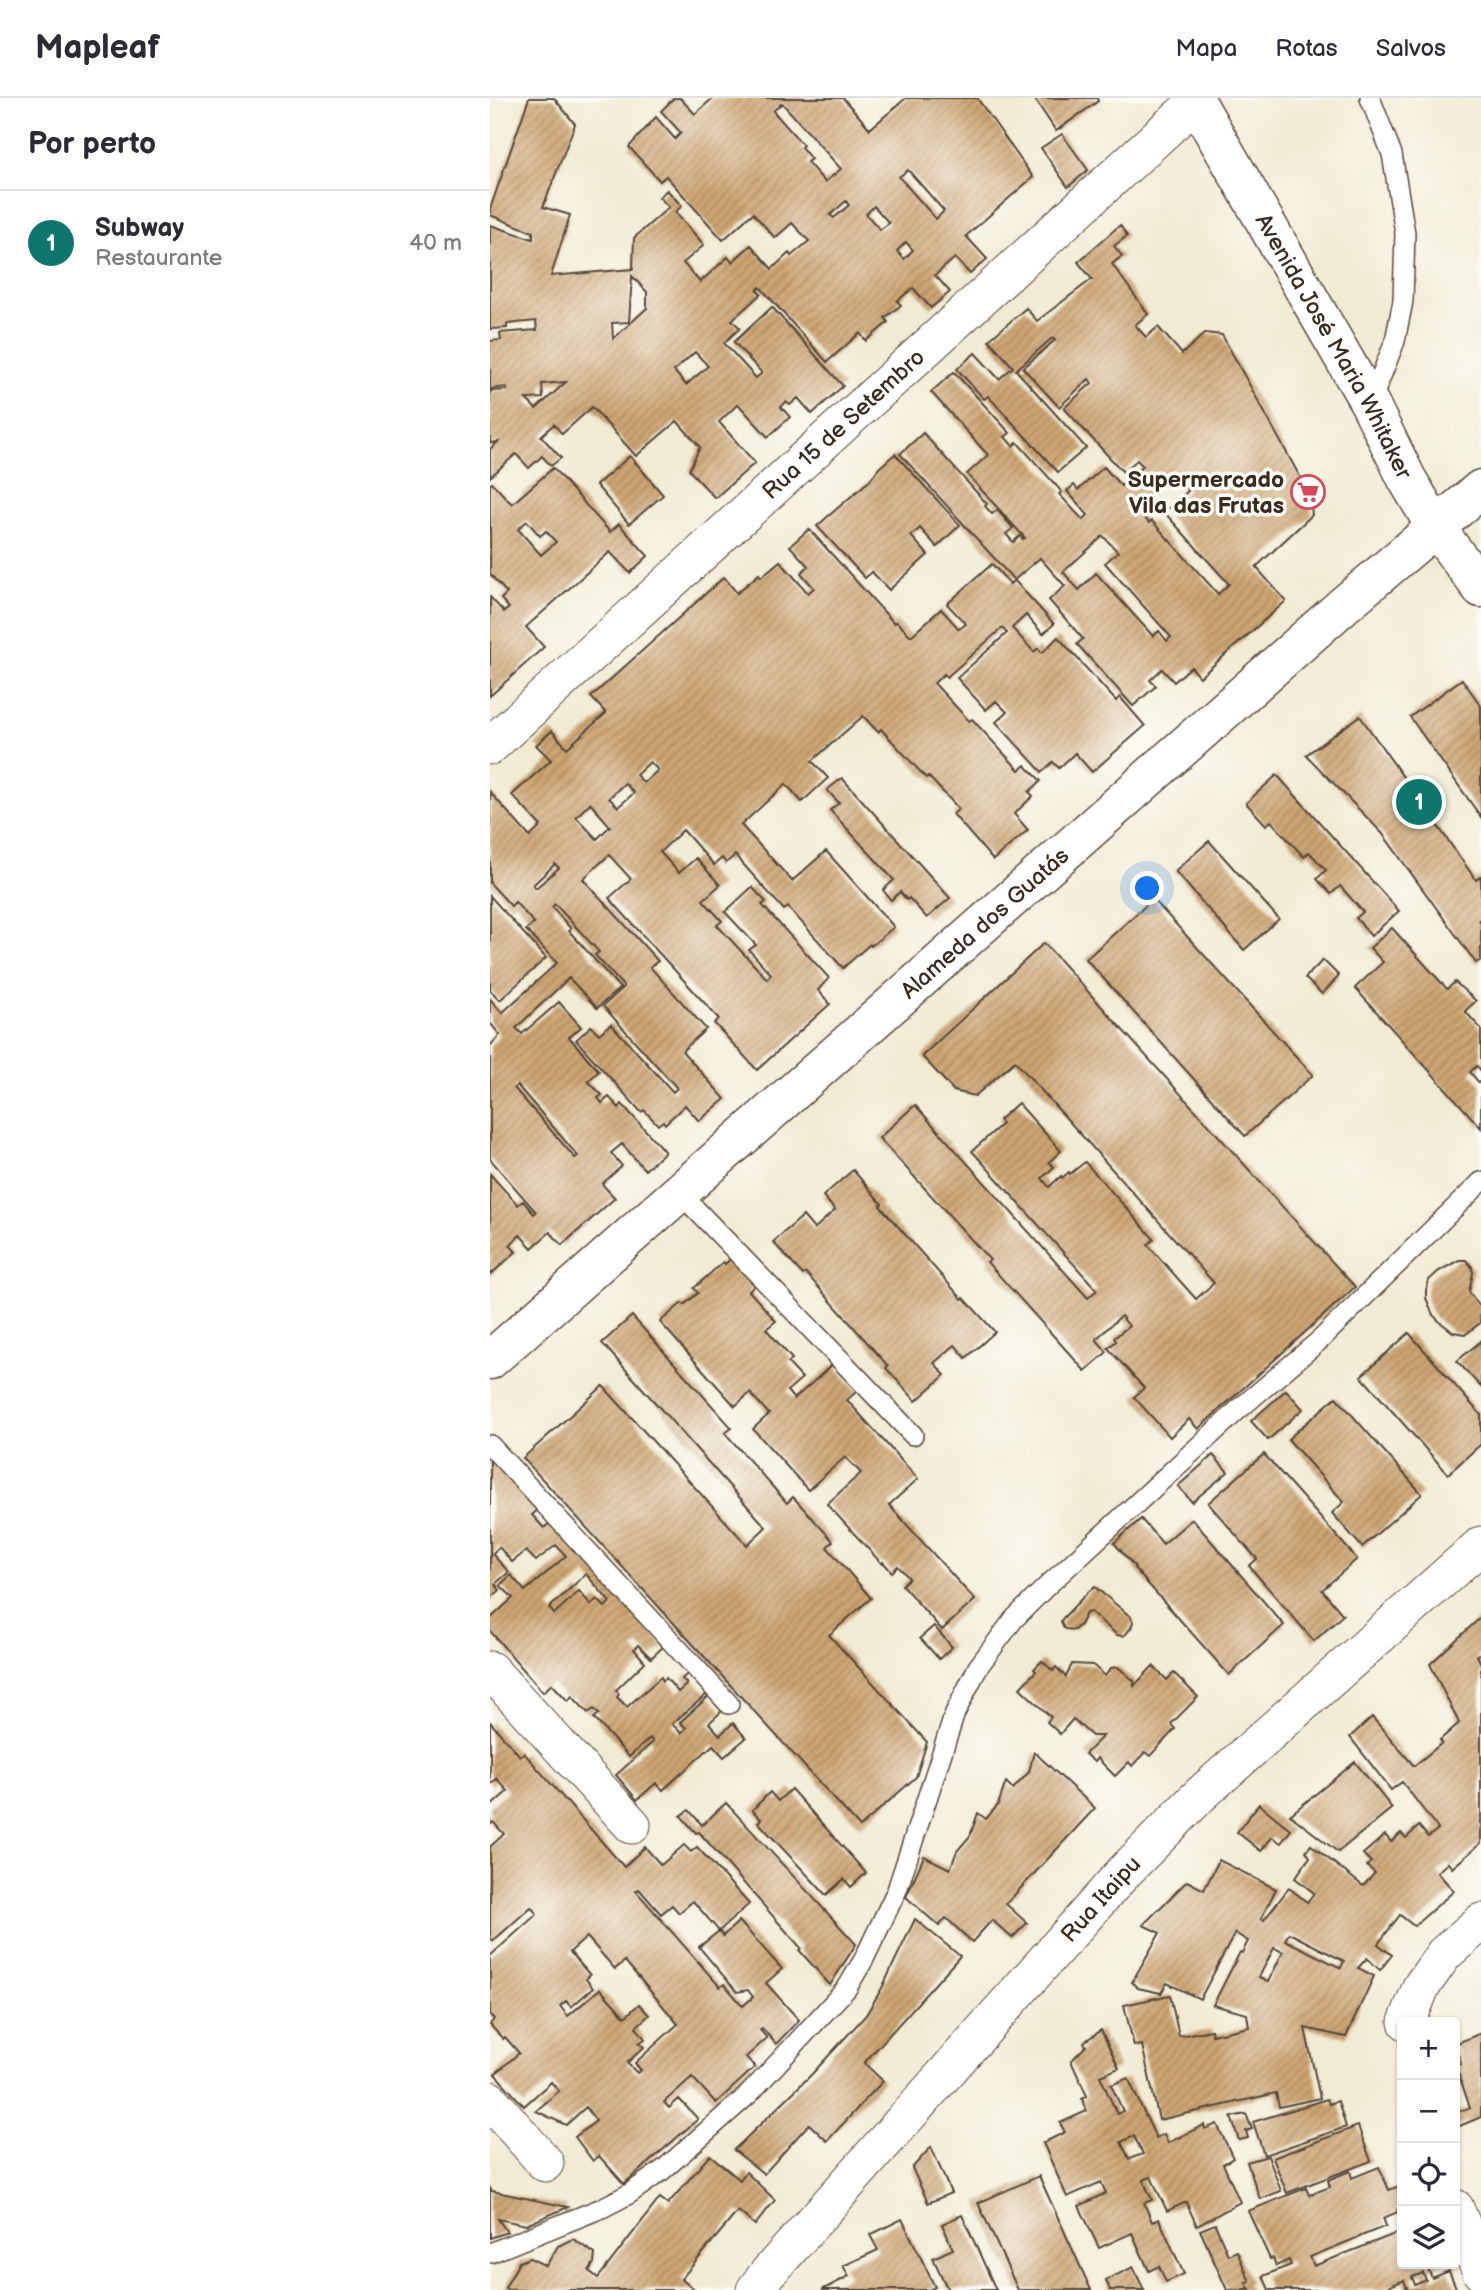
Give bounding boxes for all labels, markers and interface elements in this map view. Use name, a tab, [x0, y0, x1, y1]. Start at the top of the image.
text: Mapleaf	[35, 28, 160, 68]
text: Mapa	[1175, 34, 1237, 63]
text: Rotas	[1275, 34, 1338, 63]
text: Salvos	[1376, 34, 1446, 63]
text: Por perto	[28, 126, 156, 162]
street label: Avenida José Maria Whitaker	[1249, 209, 1418, 484]
text: Subway	[95, 213, 184, 244]
text: 1	[46, 229, 56, 257]
text: 40 m	[409, 229, 462, 257]
text: Restaurante	[95, 244, 222, 272]
street label: Rua 15 de Setembro	[757, 343, 931, 506]
place label: Supermercado Vila das Frutas	[1128, 466, 1284, 520]
supermarket icon: Supermercado Vila das Frutas	[1289, 473, 1327, 511]
pin: 1	[1396, 776, 1442, 828]
street label: Alameda dos Guatás	[895, 842, 1075, 1005]
your location	[1130, 871, 1164, 905]
street label: Rua Itaipu	[1055, 1850, 1147, 1948]
map controls	[1397, 2017, 1460, 2269]
button: +	[1397, 2017, 1460, 2080]
button: −	[1397, 2080, 1460, 2143]
button: locate	[1397, 2143, 1460, 2206]
button: layers	[1397, 2206, 1460, 2269]

